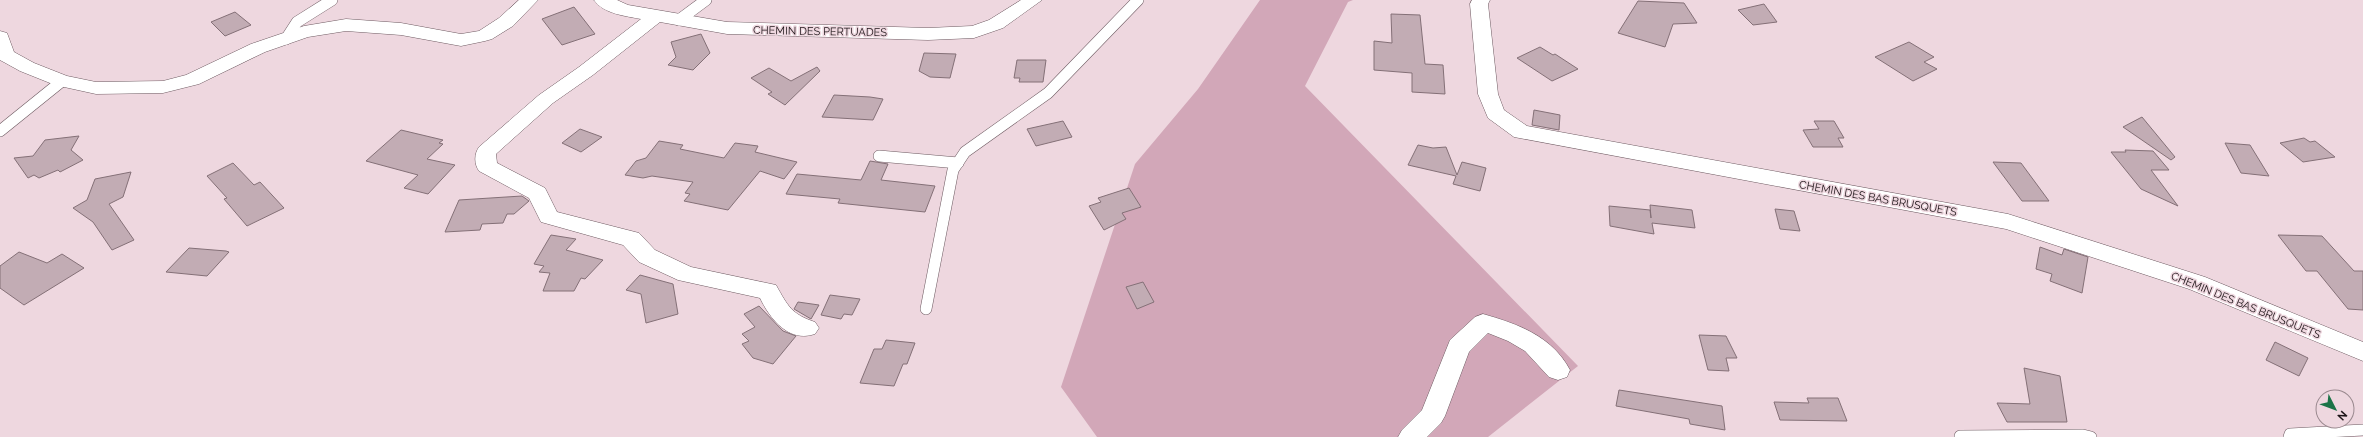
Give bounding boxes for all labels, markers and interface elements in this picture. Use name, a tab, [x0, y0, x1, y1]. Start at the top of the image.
street label: CHEMIN DES PERTUADES	[753, 24, 887, 39]
street label: CHEMIN DES BAS BRUSQUETS	[1798, 178, 1958, 219]
street label: CHEMIN DES BAS BRUSQUETS	[2169, 269, 2323, 342]
north arrow	[2315, 389, 2355, 429]
text: N	[2334, 408, 2350, 423]

